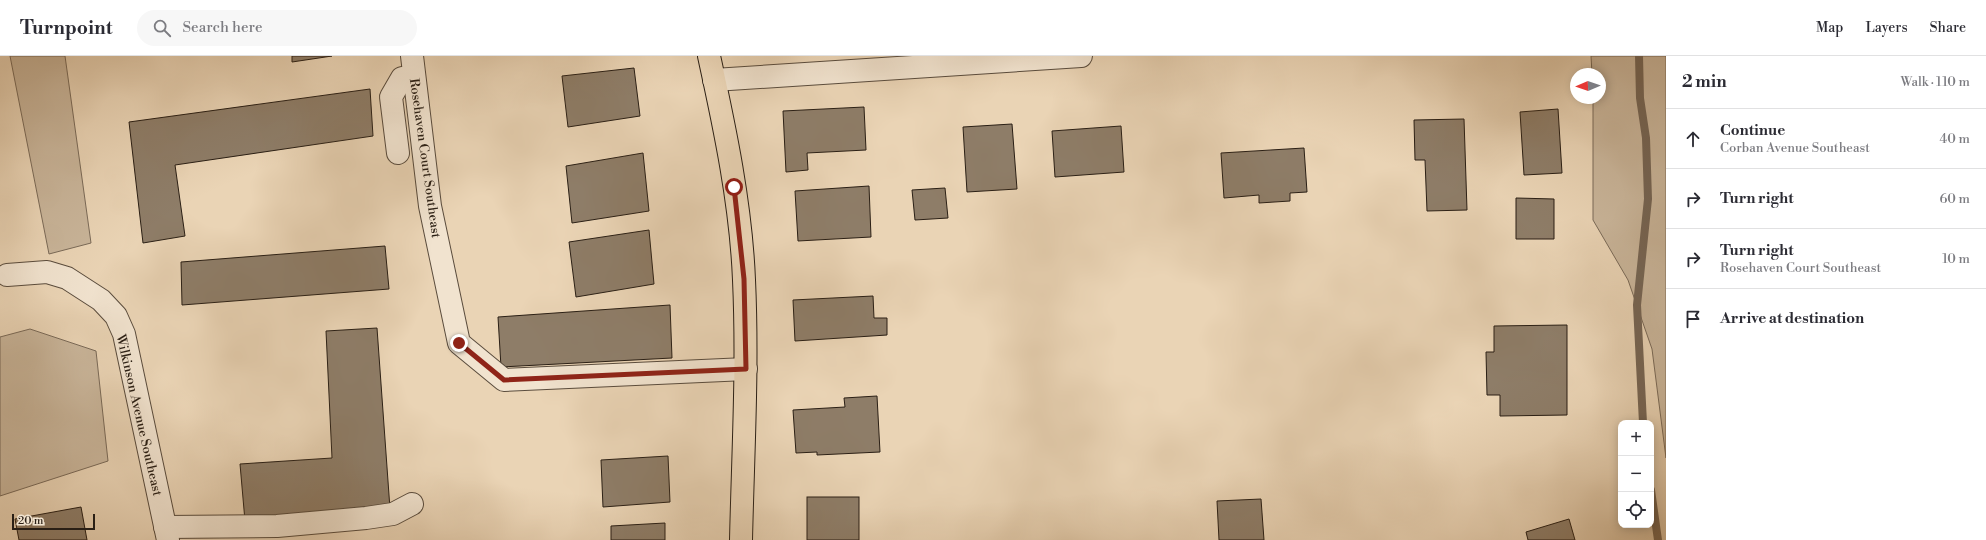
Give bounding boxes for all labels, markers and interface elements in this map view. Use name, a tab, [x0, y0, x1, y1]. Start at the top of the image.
search box	[137, 10, 417, 46]
text: Turnpoint	[20, 16, 113, 40]
icon: search	[151, 17, 173, 39]
text: Search here	[183, 18, 263, 37]
text: Map	[1816, 19, 1843, 37]
text: Layers	[1865, 19, 1908, 37]
text: Share	[1930, 19, 1966, 37]
north arrow	[1570, 68, 1606, 104]
text: 2 min	[1682, 71, 1727, 93]
text: Walk · 110 m	[1900, 74, 1970, 90]
street label: Rosehaven Court Southeast	[406, 77, 444, 239]
text: Continue	[1720, 121, 1785, 140]
icon: ahead	[1682, 128, 1704, 150]
text: 40 m	[1940, 131, 1970, 147]
text: Corban Avenue Southeast	[1720, 140, 1870, 156]
route start	[725, 178, 743, 196]
icon: right	[1682, 188, 1704, 210]
text: Turn right	[1720, 189, 1794, 208]
text: 60 m	[1939, 191, 1970, 207]
text: Turn right	[1720, 241, 1794, 260]
icon: right	[1682, 248, 1704, 270]
text: 10 m	[1942, 251, 1970, 267]
text: Rosehaven Court Southeast	[1720, 260, 1881, 276]
icon: arrive	[1682, 308, 1704, 330]
text: Arrive at destination	[1720, 309, 1864, 328]
street label: Wilkinson Avenue Southeast	[112, 332, 166, 498]
route end	[450, 334, 468, 352]
map controls	[1618, 420, 1654, 528]
button: +	[1618, 420, 1654, 456]
button: −	[1618, 456, 1654, 492]
button: locate	[1618, 492, 1654, 528]
scale bar	[12, 512, 95, 531]
text: 20 m	[18, 514, 43, 528]

